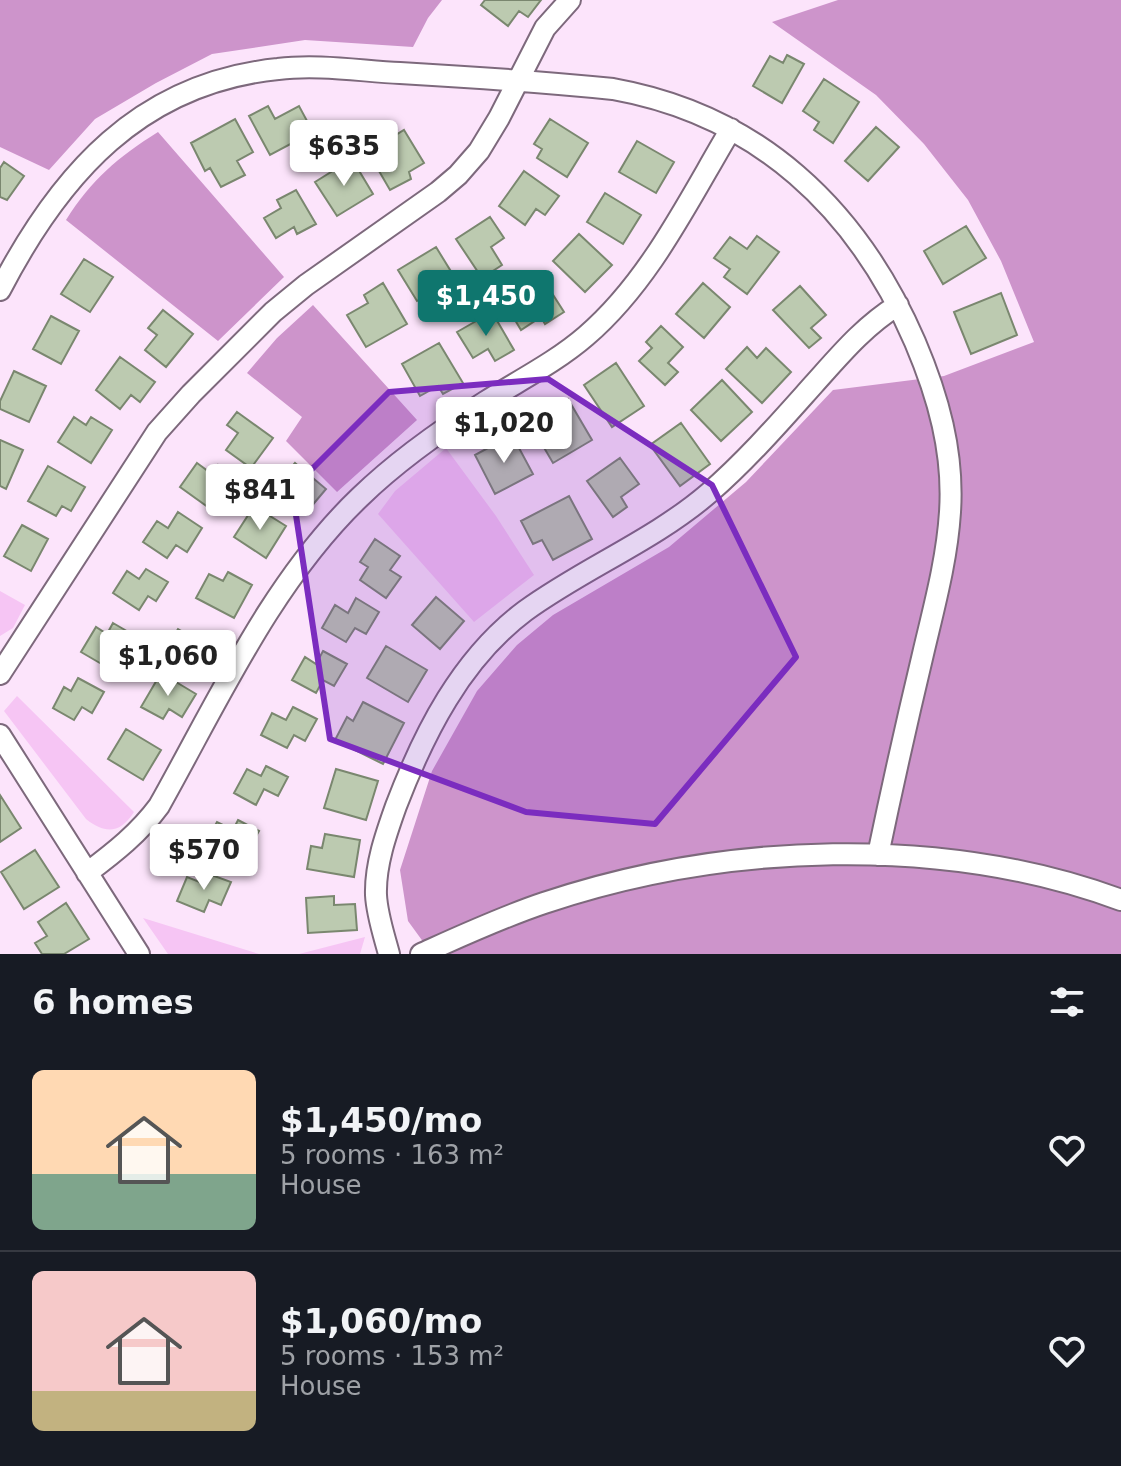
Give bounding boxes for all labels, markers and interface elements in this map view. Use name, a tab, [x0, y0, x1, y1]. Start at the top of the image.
pin: $635	[297, 120, 391, 188]
text: $635	[308, 131, 380, 161]
pin: $1,450	[421, 270, 551, 338]
text: $1,450	[436, 281, 536, 311]
pin: $1,020	[439, 397, 569, 465]
text: $1,020	[454, 408, 554, 438]
pin: $841	[213, 464, 307, 532]
text: $841	[224, 475, 296, 505]
pin: $1,060	[103, 630, 233, 698]
text: $1,060	[118, 641, 218, 671]
pin: $570	[157, 824, 251, 892]
text: $570	[168, 835, 240, 865]
icon: filters	[1045, 980, 1089, 1024]
text: 6 homes	[32, 982, 194, 1022]
text: $1,450/mo	[280, 1100, 482, 1140]
icon: home	[96, 1102, 192, 1198]
icon: heart	[1045, 1128, 1089, 1172]
text: 5 rooms · 163 m²	[280, 1140, 504, 1170]
text: House	[280, 1170, 361, 1200]
text: $1,060/mo	[280, 1301, 482, 1341]
icon: home	[96, 1303, 192, 1399]
icon: heart	[1045, 1329, 1089, 1373]
text: 5 rooms · 153 m²	[280, 1341, 504, 1371]
text: House	[280, 1371, 361, 1401]

